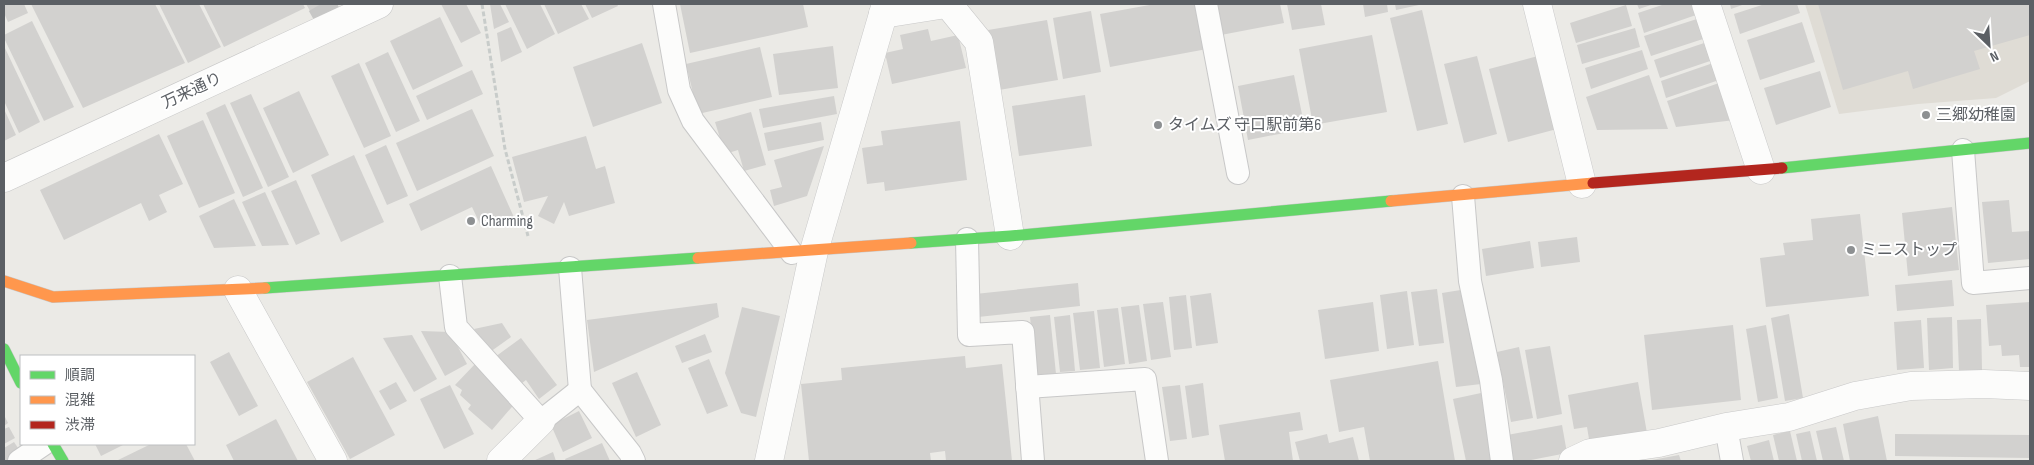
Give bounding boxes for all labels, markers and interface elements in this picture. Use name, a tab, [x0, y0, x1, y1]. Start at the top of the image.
north arrow	[1964, 20, 2014, 70]
text: N	[1987, 47, 2001, 66]
street label: 万来通り	[159, 69, 225, 113]
place label: 三郷幼稚園	[1936, 106, 2016, 125]
marker: 三郷幼稚園	[1920, 109, 1932, 121]
place label: タイムズ 守口駅前第6	[1168, 116, 1321, 135]
marker: タイムズ 守口駅前第6	[1152, 119, 1164, 131]
place label: Charming	[481, 212, 533, 231]
marker: Charming	[465, 215, 477, 227]
place label: ミニストップ	[1861, 241, 1957, 260]
marker: ミニストップ	[1845, 244, 1857, 256]
legend	[20, 355, 195, 445]
text: 順調	[65, 366, 95, 385]
text: 混雑	[65, 391, 95, 410]
text: 渋滞	[65, 416, 95, 435]

